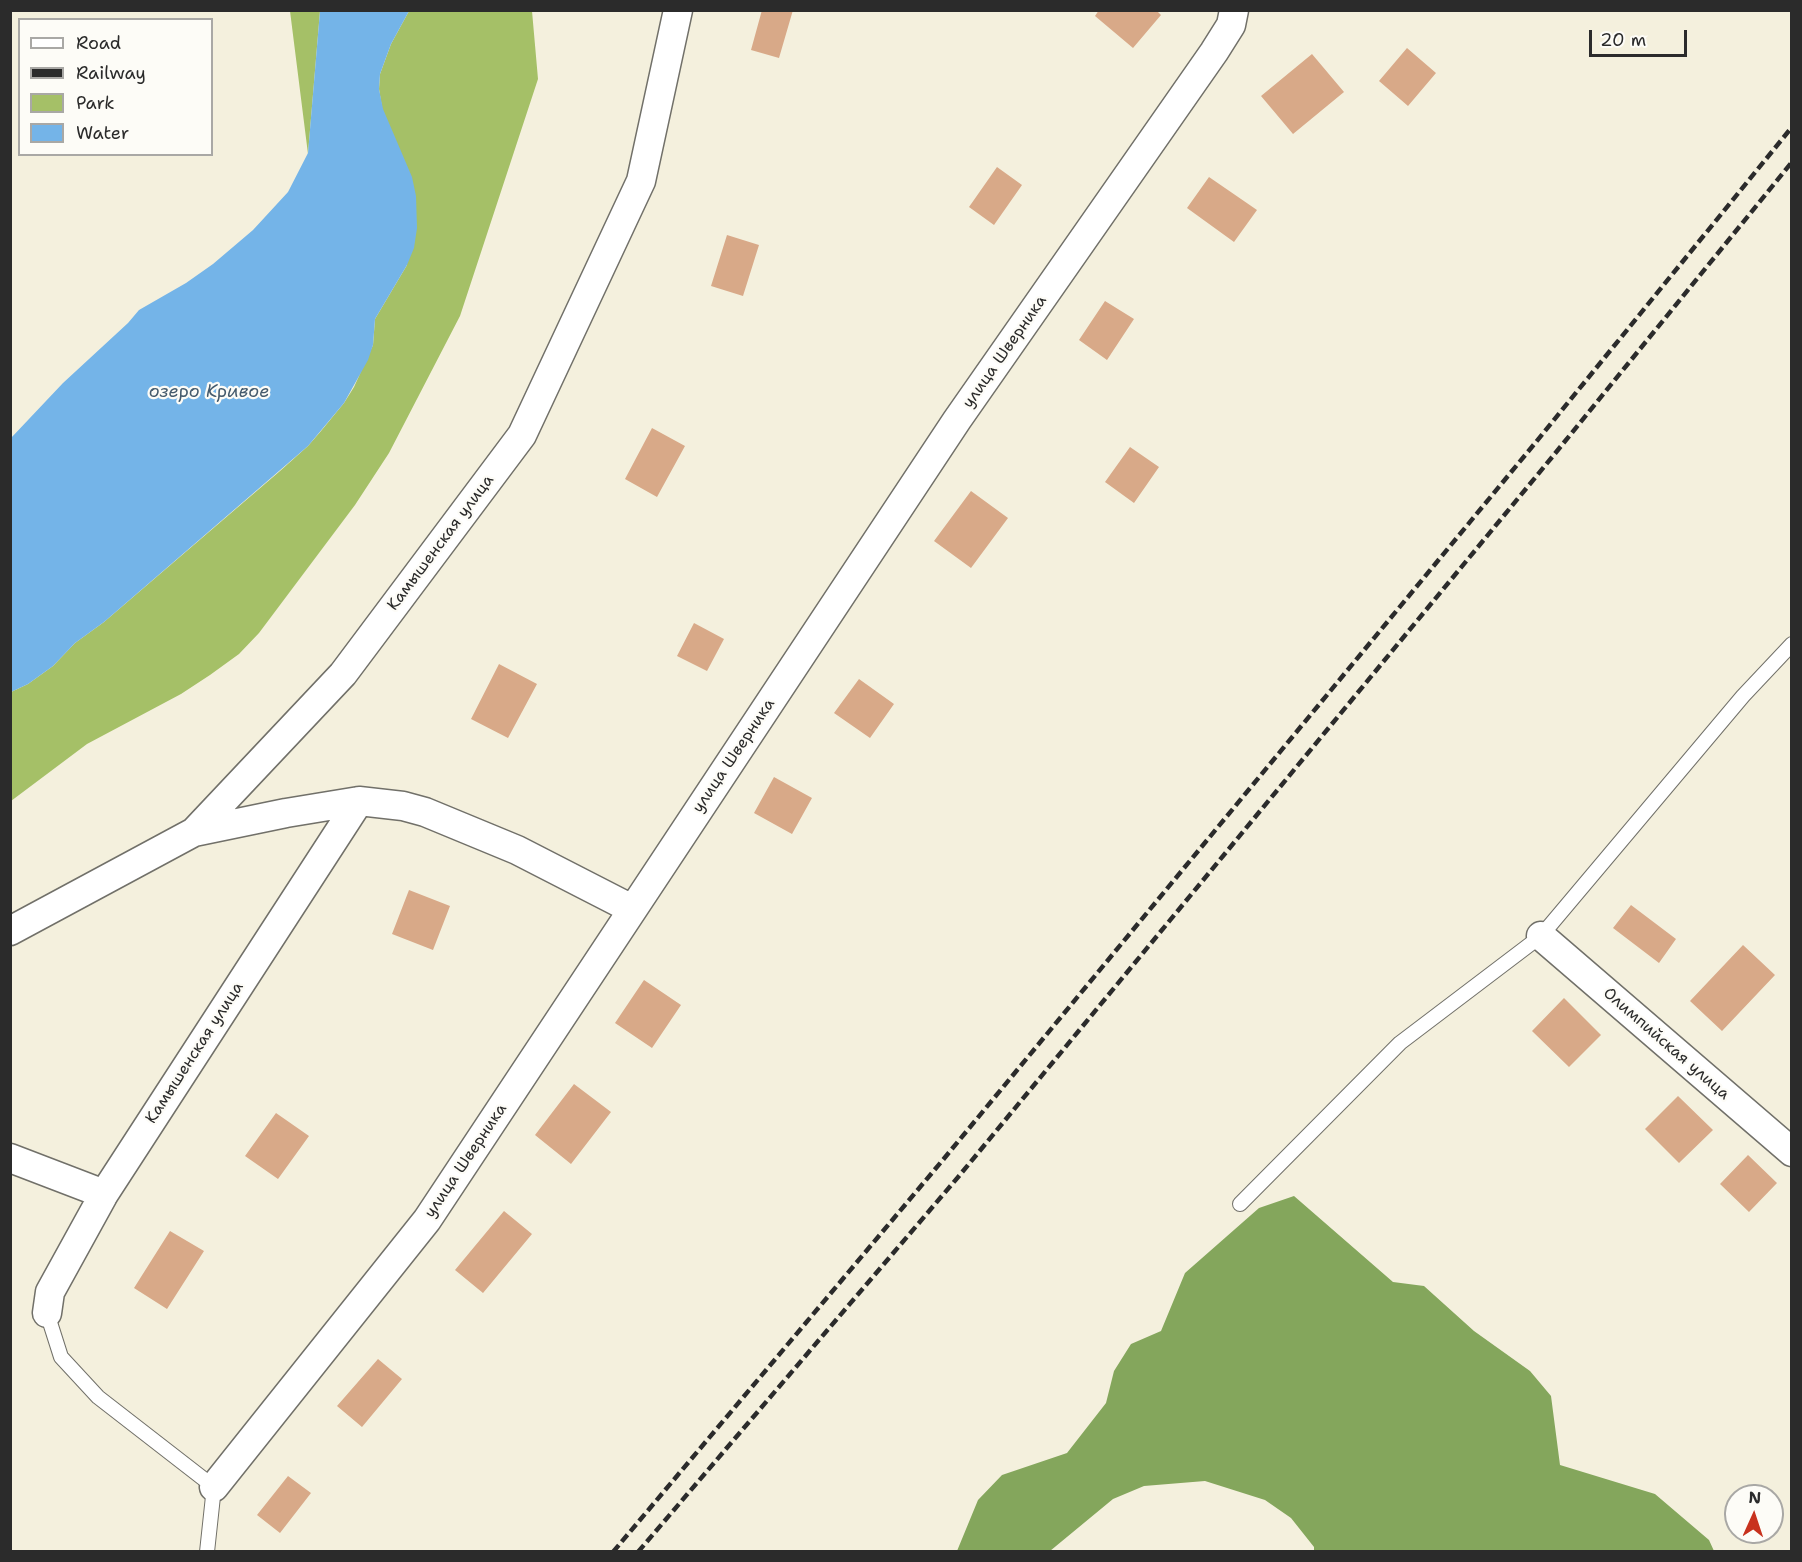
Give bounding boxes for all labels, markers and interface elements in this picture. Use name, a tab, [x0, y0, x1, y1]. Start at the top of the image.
legend	[18, 18, 213, 156]
scale bar	[1592, 18, 1690, 56]
text: 20 m	[1600, 28, 1646, 52]
text: Road	[76, 31, 121, 55]
text: Railway	[76, 61, 146, 85]
text: Park	[76, 91, 115, 115]
text: Water	[76, 121, 129, 145]
street label: улица Шверника	[959, 292, 1051, 412]
water label: озеро Кривое	[149, 381, 269, 403]
street label: Камышенская улица	[384, 471, 498, 615]
street label: улица Шверника	[689, 695, 779, 817]
street label: Камышенская улица	[142, 979, 248, 1127]
street label: Олимпийская улица	[1599, 984, 1733, 1104]
street label: улица Шверника	[421, 1100, 511, 1222]
north arrow	[1724, 1484, 1784, 1544]
text: N	[1748, 1487, 1762, 1508]

